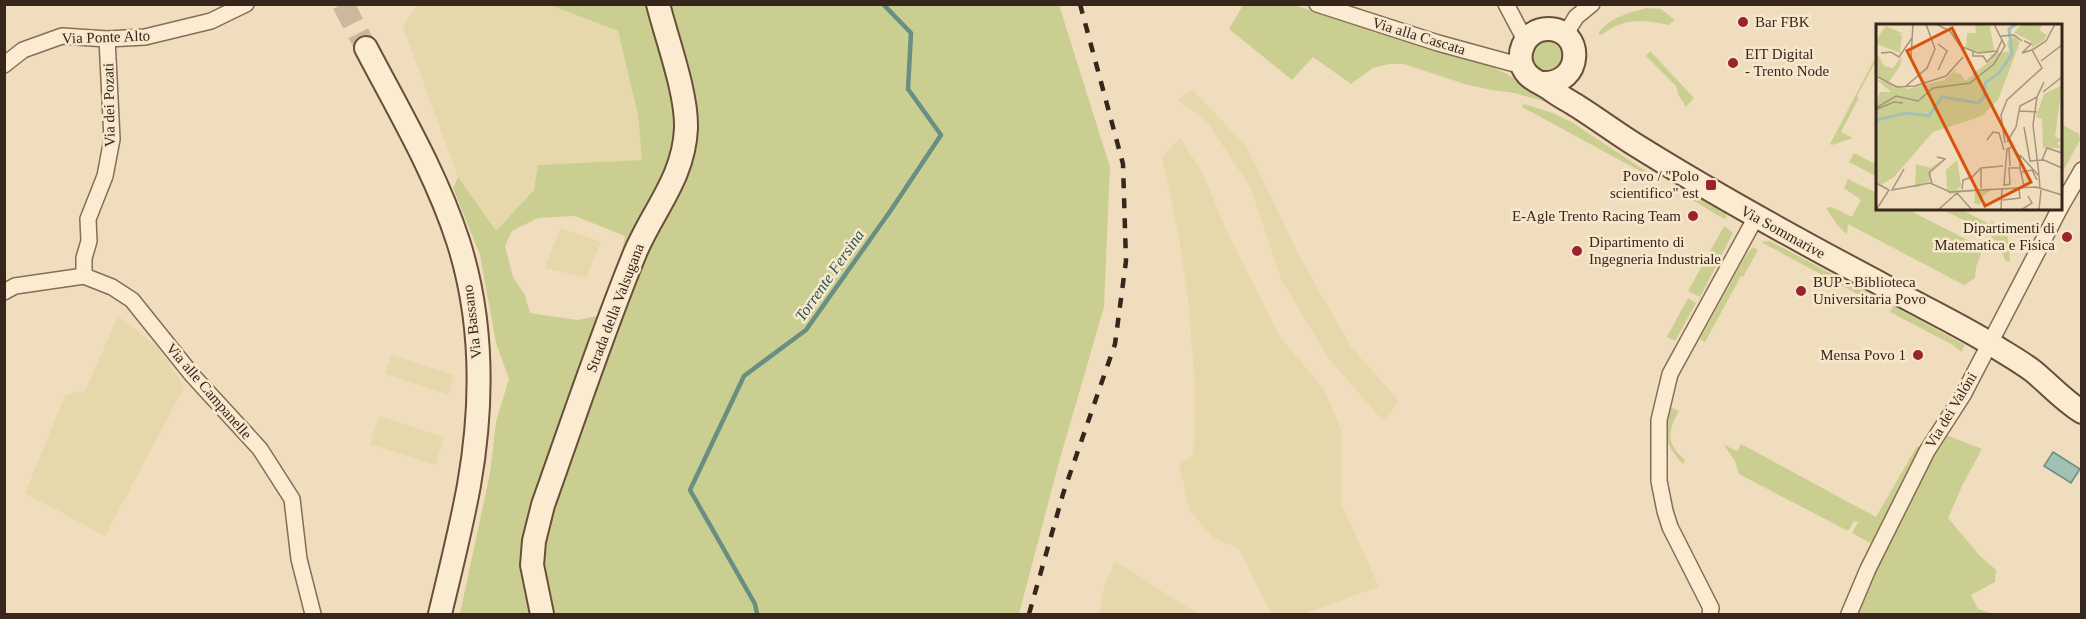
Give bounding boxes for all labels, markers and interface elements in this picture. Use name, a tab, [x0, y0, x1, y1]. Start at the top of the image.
street label: Via alla Cascata	[1370, 14, 1468, 58]
place label: Bar FBK	[1755, 14, 1810, 30]
marker: Bar FBK	[1736, 15, 1750, 29]
inset map	[1876, 24, 2062, 210]
street label: Via Ponte Alto	[62, 27, 150, 47]
place label: EIT Digital - Trento Node	[1745, 46, 1830, 79]
marker: EIT Digital - Trento Node	[1726, 56, 1740, 70]
street label: Via dei Pozati	[100, 63, 118, 147]
place label: Povo / "Polo scientifico" est	[1610, 168, 1700, 201]
marker: Povo / "Polo scientifico" est	[1704, 178, 1718, 192]
street label: Via Sommarive	[1738, 202, 1828, 262]
place label: E-Agle Trento Racing Team	[1512, 208, 1681, 224]
marker: E-Agle Trento Racing Team	[1686, 209, 1700, 223]
place label: Dipartimenti di Matematica e Fisica	[1934, 220, 2055, 253]
water label: Torrente Fersina	[792, 226, 867, 324]
marker: Dipartimenti di Matematica e Fisica	[2060, 230, 2074, 244]
place label: Dipartimento di Ingegneria Industriale	[1589, 234, 1721, 267]
street label: Strada della Valsugana	[583, 241, 647, 375]
marker: Dipartimento di Ingegneria Industriale	[1570, 244, 1584, 258]
place label: BUP - Biblioteca Universitaria Povo	[1813, 274, 1926, 307]
street label: Via Bassano	[460, 284, 484, 360]
marker: BUP - Biblioteca Universitaria Povo	[1794, 284, 1808, 298]
street label: Via alle Campanelle	[163, 340, 255, 442]
place label: Mensa Povo 1	[1820, 347, 1906, 363]
marker: Mensa Povo 1	[1911, 348, 1925, 362]
street label: Via dei Valóni	[1922, 369, 1980, 451]

